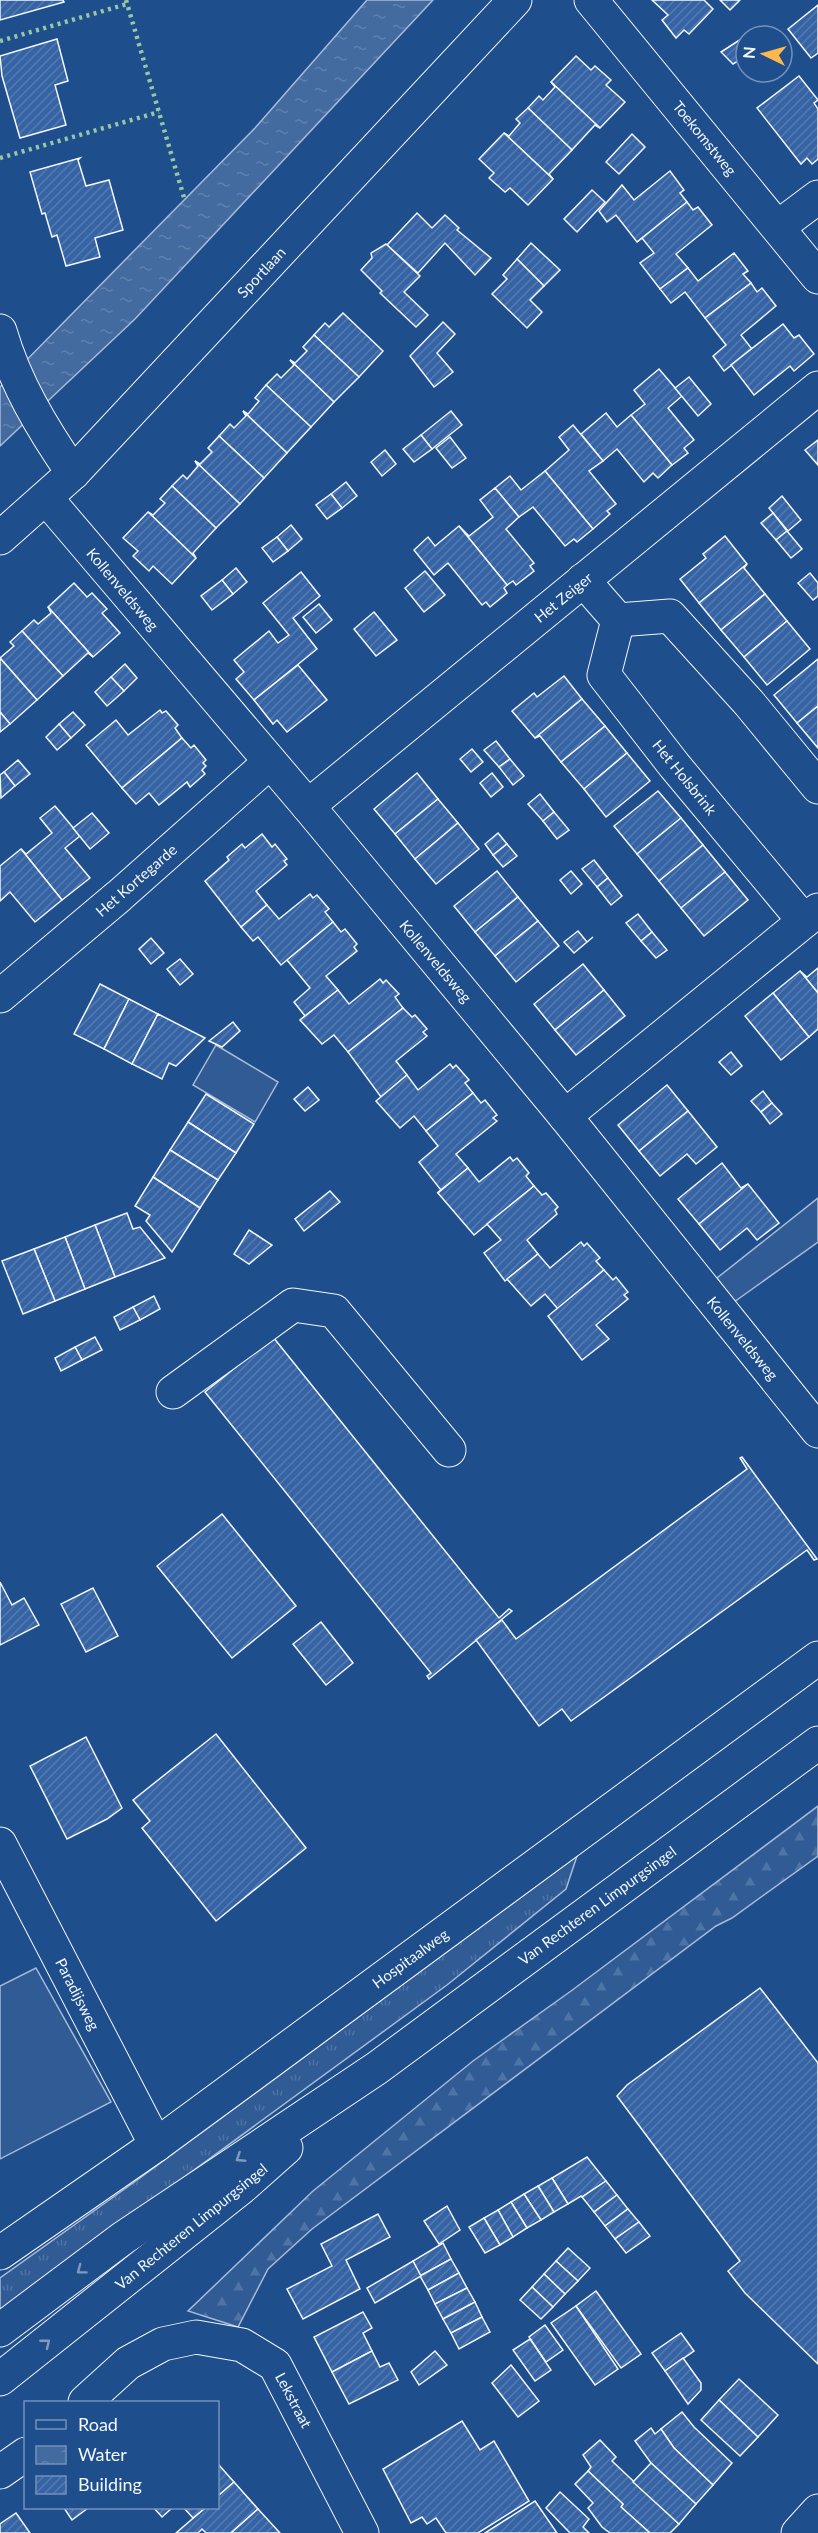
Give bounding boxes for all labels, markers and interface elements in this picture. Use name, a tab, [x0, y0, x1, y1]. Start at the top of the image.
north arrow	[734, 24, 794, 84]
text: N	[739, 46, 759, 60]
street label: Toekomstweg	[669, 97, 741, 179]
street label: Sportlaan	[233, 243, 289, 301]
street label: Kollenveldsweg	[83, 544, 163, 634]
street label: Het Zeiger	[530, 568, 596, 626]
street label: Het Holsbrink	[649, 736, 721, 819]
street label: Het Kortegarde	[92, 840, 180, 920]
street label: Kollenveldsweg	[396, 916, 476, 1006]
street label: Kollenveldsweg	[704, 1293, 782, 1384]
street label: Van Rechteren Limpurgsingel	[515, 1842, 679, 1968]
street label: Hospitaalweg	[369, 1924, 452, 1992]
street label: Paradijsweg	[52, 1955, 104, 2033]
one-way arrow	[236, 2150, 247, 2161]
street label: Van Rechteren Limpurgsingel	[111, 2159, 271, 2293]
one-way arrow	[76, 2262, 87, 2273]
one-way arrow	[39, 2339, 50, 2350]
street label: Lekstraat	[272, 2369, 316, 2431]
legend	[24, 2401, 219, 2509]
text: Road	[78, 2413, 118, 2435]
text: Water	[78, 2443, 127, 2465]
text: Building	[78, 2473, 142, 2495]

